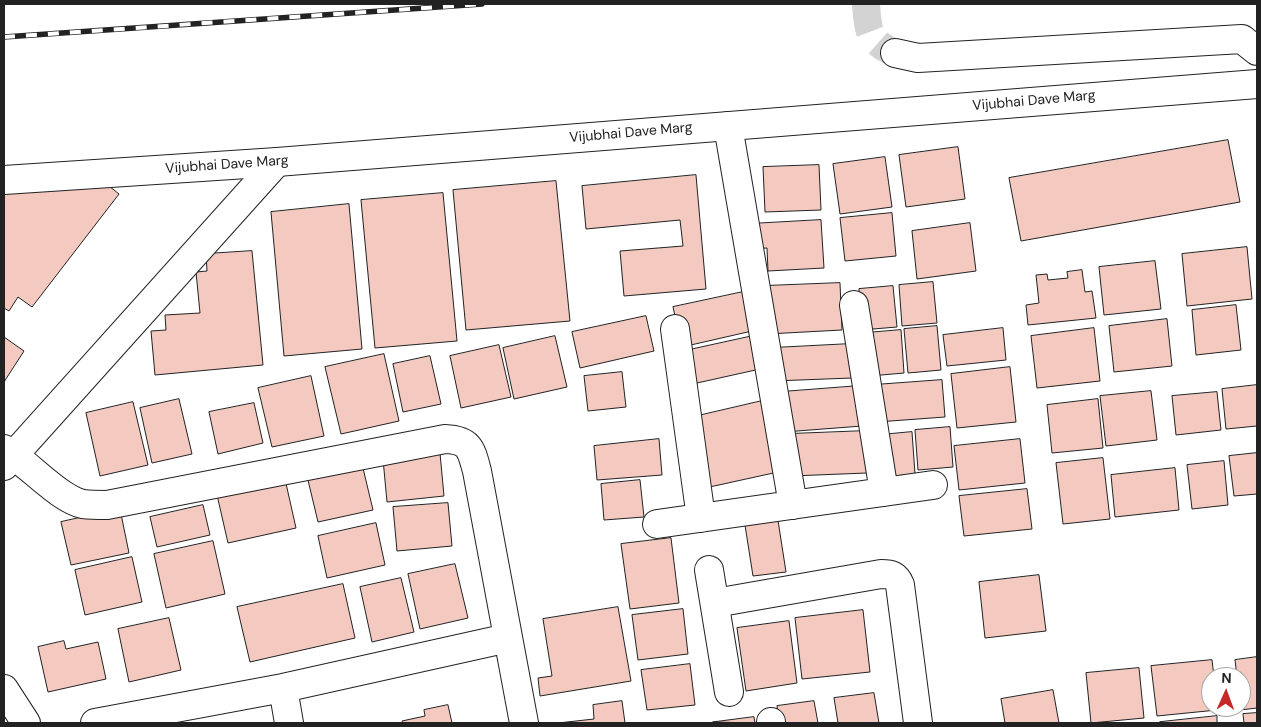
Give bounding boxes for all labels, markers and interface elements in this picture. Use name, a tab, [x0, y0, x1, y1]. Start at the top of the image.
street label: Vijubhai Dave Marg	[972, 87, 1096, 115]
street label: Vijubhai Dave Marg	[569, 119, 693, 147]
street label: Vijubhai Dave Marg	[165, 152, 289, 178]
north arrow	[1201, 667, 1251, 717]
text: N	[1221, 669, 1232, 687]

